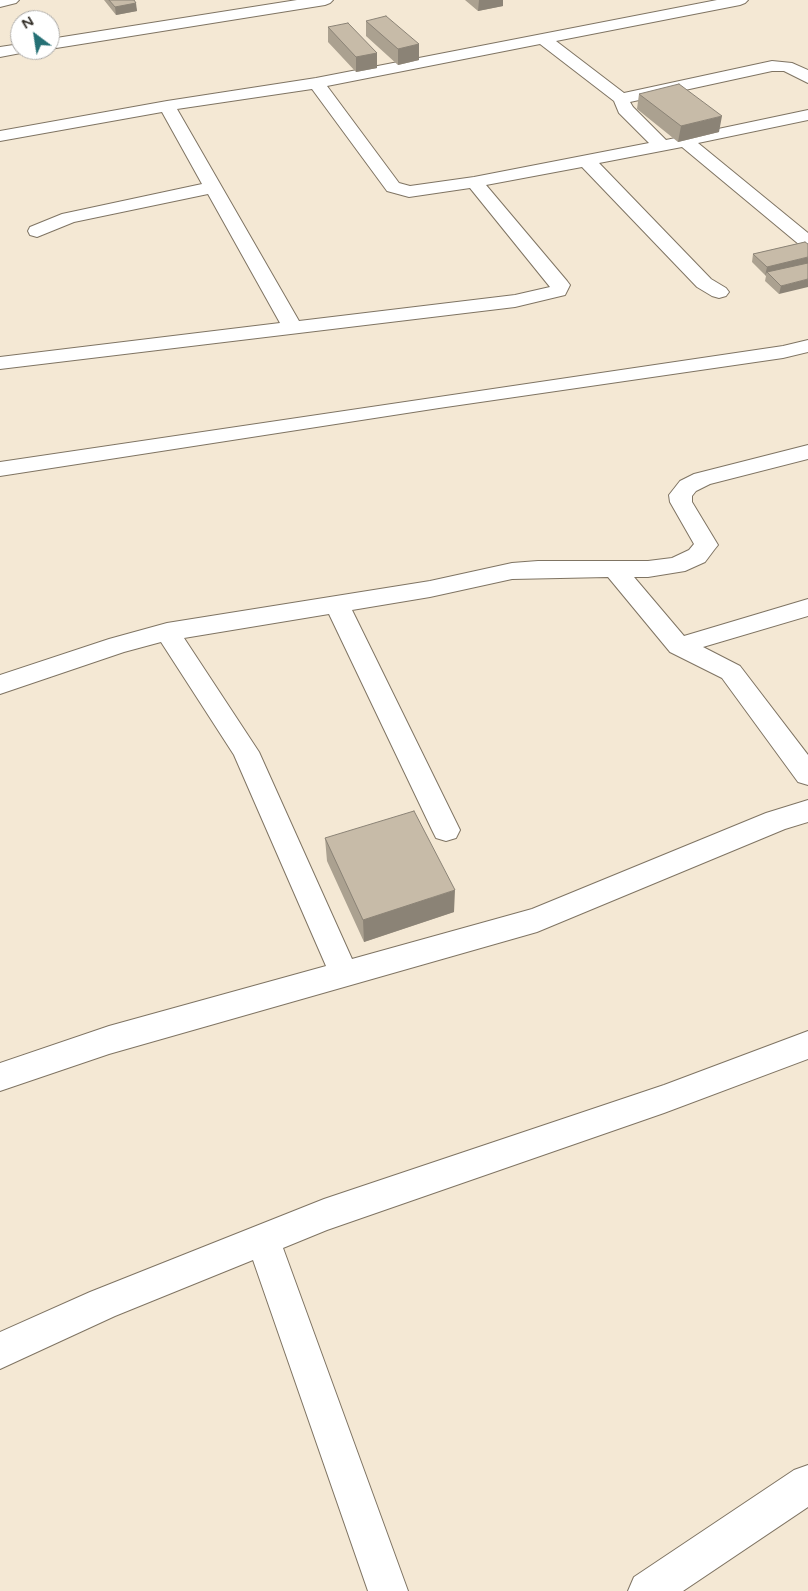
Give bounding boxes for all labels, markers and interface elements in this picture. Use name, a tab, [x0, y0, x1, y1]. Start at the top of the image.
north arrow	[10, 10, 60, 60]
text: N	[18, 12, 37, 33]

